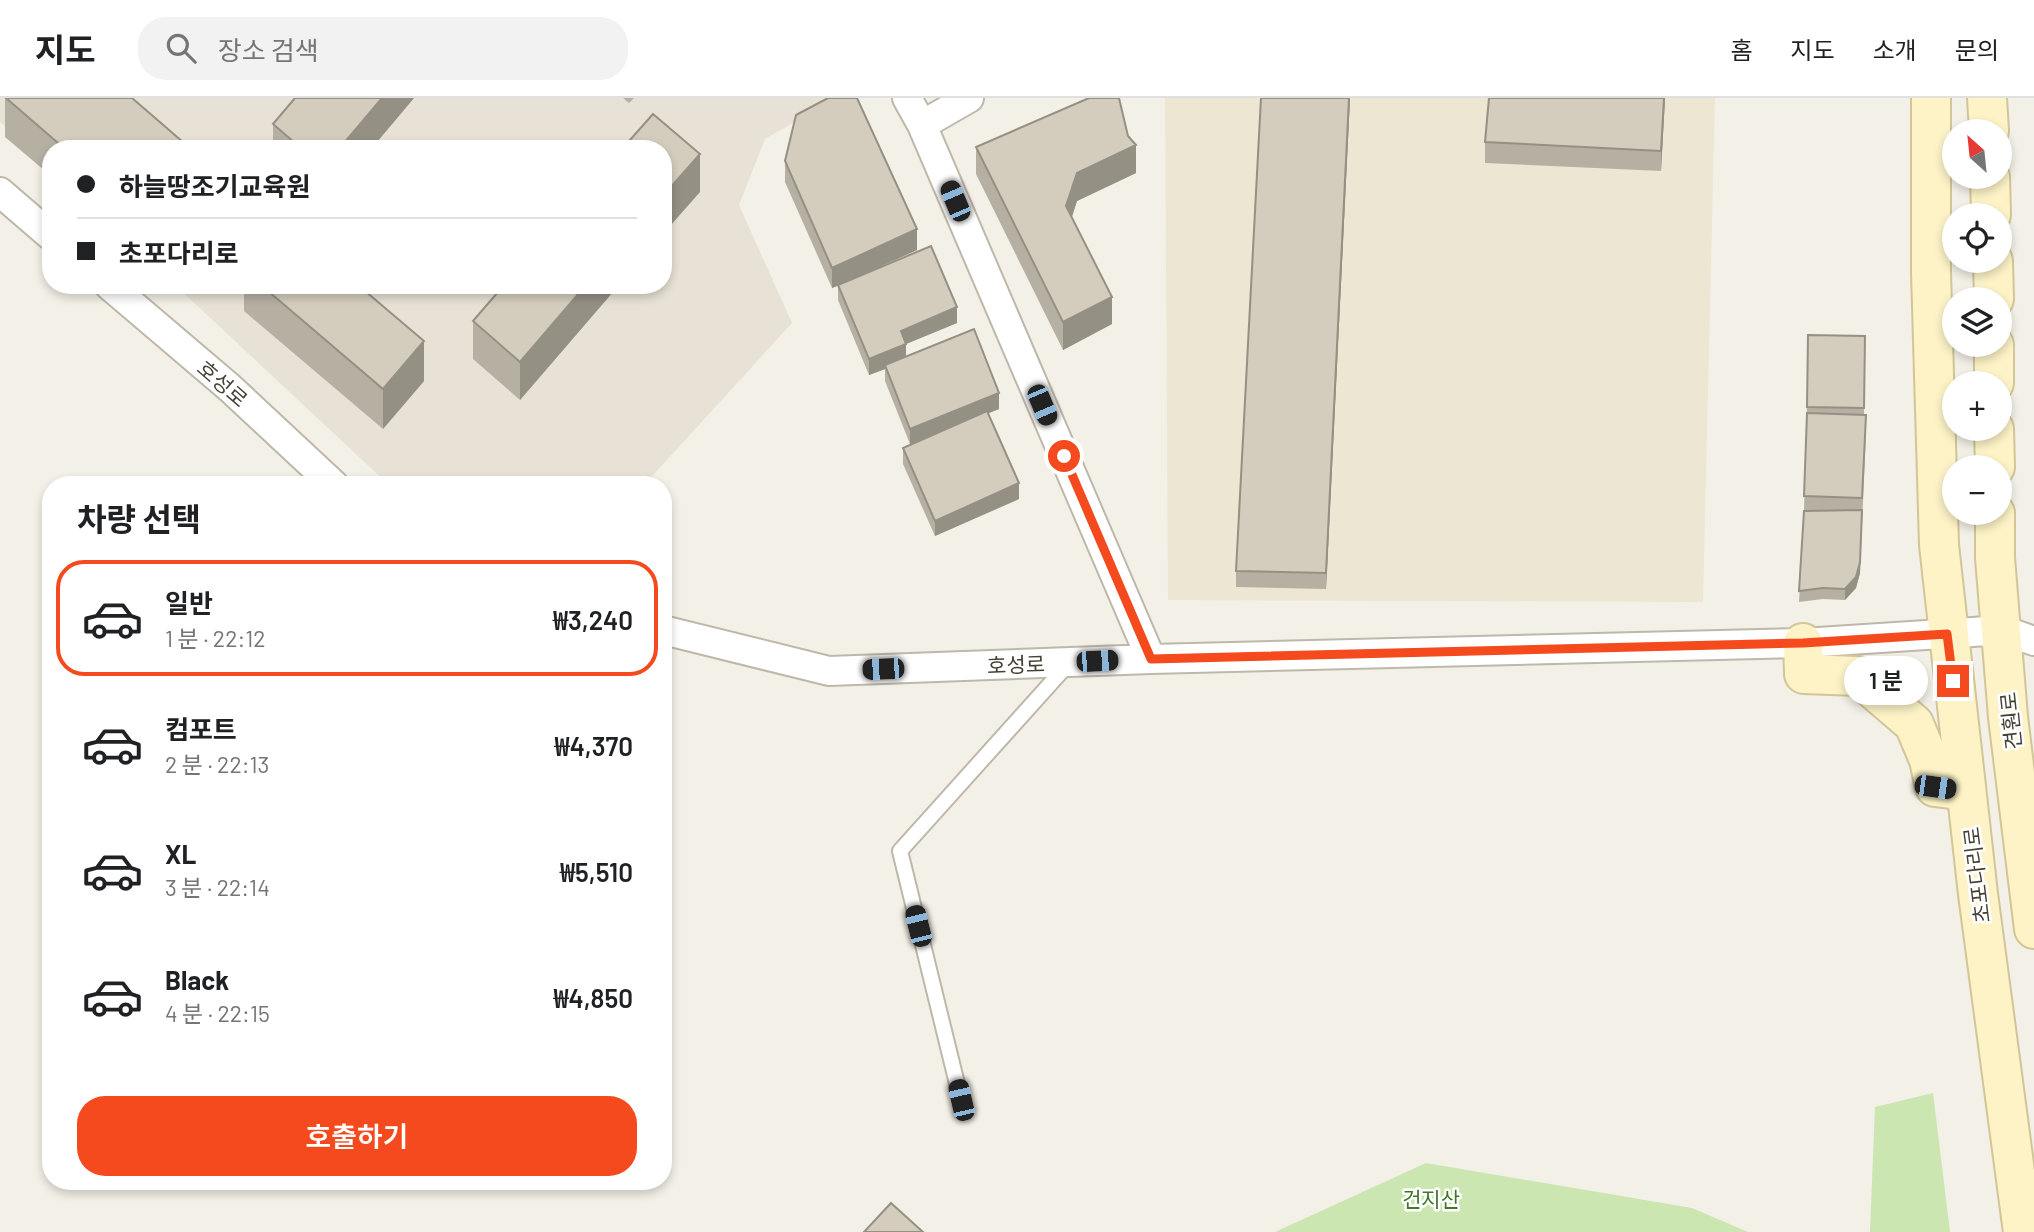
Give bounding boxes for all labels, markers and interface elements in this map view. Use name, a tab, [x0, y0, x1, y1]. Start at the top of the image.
search box	[138, 17, 628, 80]
text: 지도	[35, 29, 96, 69]
icon: search	[162, 29, 200, 67]
text: 장소 검색	[218, 34, 319, 65]
text: 홈	[1730, 35, 1752, 64]
text: 지도	[1790, 35, 1835, 64]
text: 소개	[1873, 35, 1917, 64]
text: 문의	[1955, 35, 1999, 64]
north arrow	[1942, 119, 2012, 189]
map controls	[1942, 119, 2012, 525]
text: 하늘땅조기교육원	[119, 170, 310, 201]
car	[938, 178, 973, 224]
button: locate	[1942, 203, 2012, 273]
text: 초포다리로	[119, 237, 239, 268]
button: layers	[1942, 287, 2012, 357]
street label: 호성로	[193, 355, 253, 411]
button: +	[1942, 371, 2012, 441]
car	[1025, 382, 1060, 428]
route start	[1048, 440, 1080, 472]
button: −	[1942, 455, 2012, 525]
text: 차량 선택	[77, 499, 201, 537]
icon: car	[81, 587, 144, 650]
text: 일반	[165, 587, 213, 618]
text: ₩3,240	[553, 604, 633, 635]
text: 1 분 · 22:12	[165, 624, 266, 652]
car	[1076, 649, 1119, 673]
street label: 호성로	[987, 650, 1045, 678]
callout: 1 분	[1844, 656, 1928, 706]
car	[862, 658, 905, 680]
route end	[1937, 665, 1969, 697]
text: 1 분	[1869, 666, 1903, 694]
street label: 견훤로	[1995, 691, 2025, 751]
icon: car	[81, 713, 144, 776]
text: 컴포트	[165, 713, 237, 744]
text: ₩4,370	[555, 730, 633, 761]
text: 2 분 · 22:13	[165, 750, 269, 778]
car	[1913, 774, 1958, 800]
street label: 초포다리로	[1958, 826, 1994, 924]
text: XL	[165, 838, 196, 869]
icon: car	[81, 839, 144, 902]
text: ₩5,510	[560, 856, 633, 887]
text: 3 분 · 22:14	[165, 873, 270, 901]
car	[903, 903, 934, 949]
text: Black	[165, 964, 229, 995]
icon: car	[81, 965, 144, 1028]
text: ₩4,850	[553, 982, 633, 1013]
text: 4 분 · 22:15	[165, 999, 270, 1027]
car	[947, 1077, 976, 1123]
button: 호출하기	[77, 1096, 637, 1176]
park label: 건지산	[1402, 1186, 1460, 1211]

